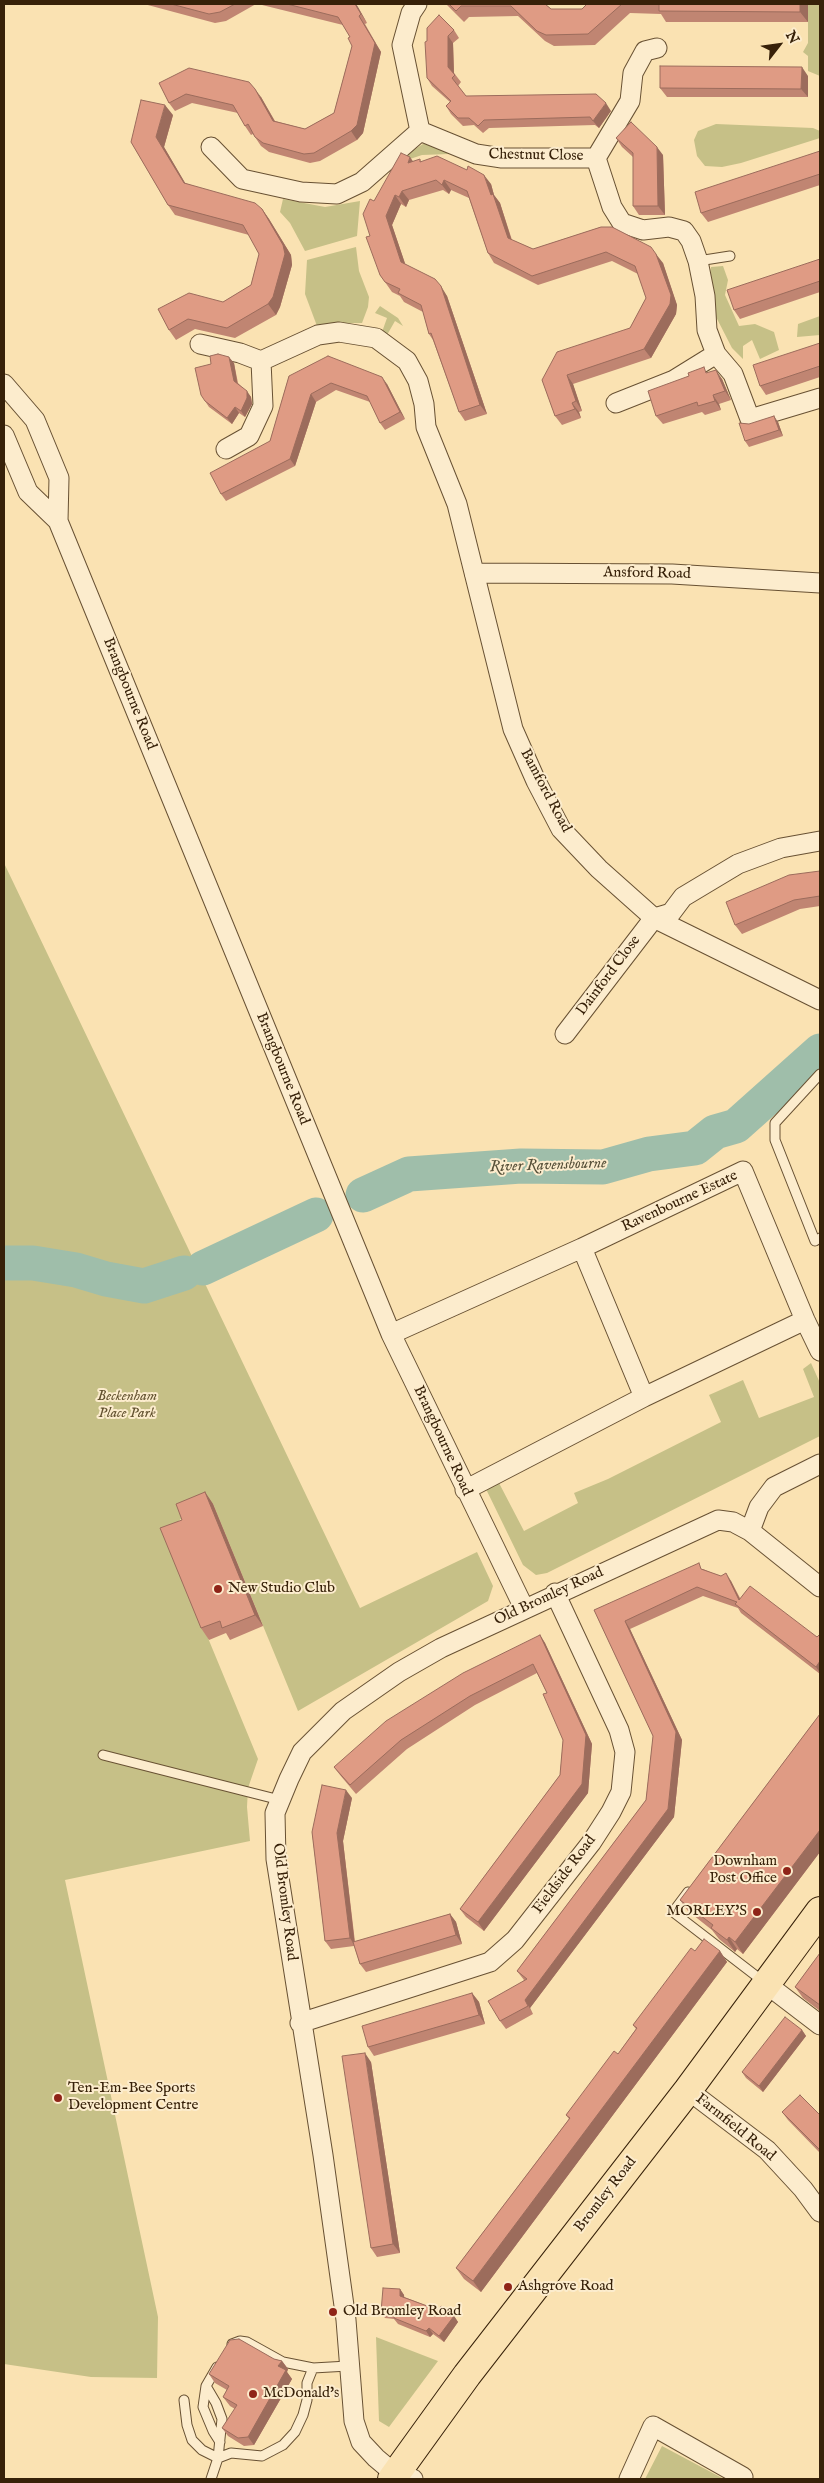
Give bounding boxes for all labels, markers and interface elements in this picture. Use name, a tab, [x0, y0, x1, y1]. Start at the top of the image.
north arrow	[754, 20, 804, 70]
text: N	[781, 28, 803, 47]
street label: Chestnut Close	[488, 146, 584, 166]
street label: Ansford Road	[603, 564, 691, 584]
street label: Brangbourne Road	[98, 635, 160, 753]
street label: Bamford Road	[515, 746, 575, 836]
street label: Dainford Close	[573, 932, 645, 1020]
street label: Brangbourne Road	[251, 1010, 313, 1128]
water label: River Ravensbourne	[489, 1154, 607, 1178]
street label: Ravenbourne Estate	[619, 1167, 741, 1237]
street label: Brangbourne Road	[409, 1383, 475, 1499]
park label: Beckenham Place Park	[97, 1388, 157, 1423]
street label: Old Bromley Road	[492, 1564, 606, 1630]
place label: New Studio Club	[228, 1580, 335, 1598]
marker: New Studio Club	[212, 1583, 224, 1595]
street label: Fieldside Road	[530, 1832, 600, 1918]
street label: Old Bromley Road	[268, 1842, 300, 1962]
place label: Downham Post Office	[709, 1853, 777, 1888]
marker: Downham Post Office	[781, 1865, 793, 1877]
place label: MORLEY'S	[666, 1903, 747, 1921]
marker: MORLEY'S	[751, 1906, 763, 1918]
place label: Ten-Em-Bee Sports Development Centre	[68, 2080, 198, 2115]
street label: Farmfield Road	[691, 2090, 779, 2166]
marker: Ten-Em-Bee Sports Development Centre	[52, 2092, 64, 2104]
street label: Bromley Road	[571, 2154, 641, 2236]
place label: Ashgrove Road	[518, 2278, 614, 2296]
marker: Ashgrove Road	[502, 2281, 514, 2293]
place label: Old Bromley Road	[343, 2303, 461, 2321]
marker: Old Bromley Road	[327, 2306, 339, 2318]
place label: McDonald's	[263, 2385, 339, 2403]
marker: McDonald's	[247, 2388, 259, 2400]

